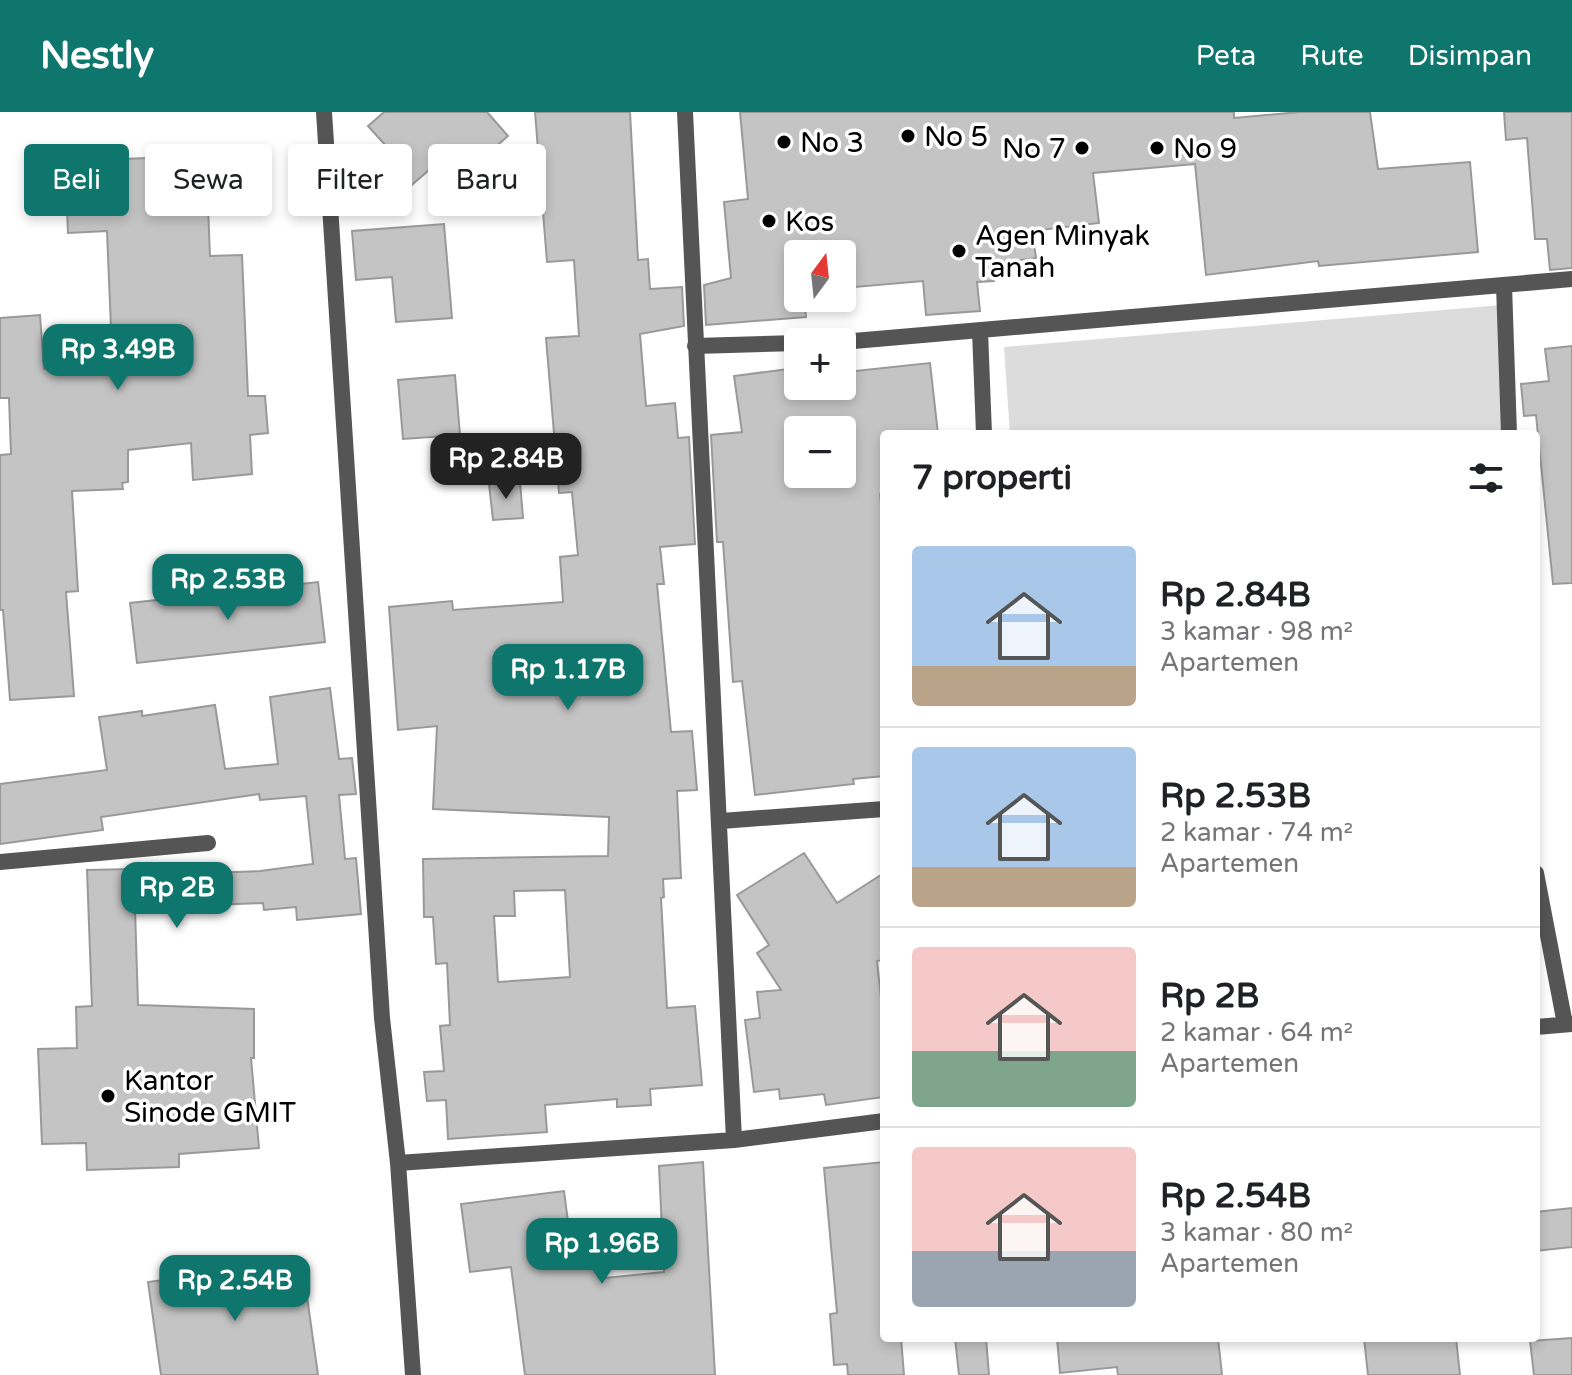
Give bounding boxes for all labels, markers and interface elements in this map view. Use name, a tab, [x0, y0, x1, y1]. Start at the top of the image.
text: Nestly	[40, 33, 154, 79]
text: Peta	[1196, 39, 1256, 73]
text: Rute	[1300, 39, 1364, 73]
text: Disimpan	[1408, 39, 1532, 73]
place label: No 5	[924, 120, 988, 154]
place label: No 3	[800, 126, 864, 160]
marker: No 5	[899, 127, 917, 145]
place label: No 7	[1002, 132, 1066, 166]
place label: No 9	[1173, 132, 1237, 166]
marker: No 3	[775, 133, 793, 151]
marker: No 7	[1073, 139, 1091, 157]
marker: No 9	[1148, 139, 1166, 157]
chip: Beli	[24, 144, 129, 216]
chip: Sewa	[145, 144, 272, 216]
chip: Filter	[288, 144, 412, 216]
chip: Baru	[428, 144, 546, 216]
place label: Kos	[785, 205, 834, 239]
marker: Kos	[760, 212, 778, 230]
place label: Agen Minyak Tanah	[975, 219, 1150, 285]
north arrow	[784, 240, 856, 312]
map controls	[784, 240, 856, 488]
marker: Agen Minyak Tanah	[950, 242, 968, 260]
pin: Rp 3.49B	[35, 324, 201, 392]
button: +	[784, 328, 856, 400]
text: Rp 3.49B	[61, 334, 175, 365]
button: −	[784, 416, 856, 488]
pin: Rp 2.84B	[423, 433, 589, 501]
text: Rp 2.84B	[448, 443, 564, 474]
icon: filters	[1464, 456, 1508, 500]
text: 7 properti	[912, 458, 1072, 499]
pin: Rp 2.53B	[145, 554, 311, 622]
text: Rp 2.53B	[170, 564, 286, 595]
text: Rp 2.84B	[1160, 575, 1311, 616]
icon: home	[976, 578, 1072, 674]
text: 3 kamar · 98 m²	[1160, 616, 1353, 647]
pin: Rp 1.17B	[485, 644, 651, 712]
text: Apartemen	[1160, 647, 1299, 678]
text: Rp 1.17B	[510, 654, 626, 685]
text: Rp 2.53B	[1160, 776, 1311, 817]
icon: home	[976, 779, 1072, 875]
text: 2 kamar · 74 m²	[1160, 817, 1353, 848]
text: Apartemen	[1160, 848, 1299, 879]
pin: Rp 2B	[121, 862, 233, 930]
text: Rp 2B	[139, 872, 215, 903]
text: Rp 2B	[1160, 976, 1259, 1017]
icon: home	[976, 979, 1072, 1075]
text: 2 kamar · 64 m²	[1160, 1017, 1353, 1048]
text: Apartemen	[1160, 1048, 1299, 1079]
place label: Kantor Sinode GMIT	[124, 1064, 296, 1130]
marker: Kantor Sinode GMIT	[99, 1087, 117, 1105]
text: Rp 2.54B	[1160, 1176, 1311, 1217]
icon: home	[976, 1179, 1072, 1275]
text: 3 kamar · 80 m²	[1160, 1217, 1353, 1248]
pin: Rp 1.96B	[519, 1218, 685, 1286]
text: Rp 1.96B	[544, 1228, 660, 1259]
text: Apartemen	[1160, 1248, 1299, 1279]
pin: Rp 2.54B	[152, 1255, 318, 1323]
text: Rp 2.54B	[177, 1265, 293, 1296]

